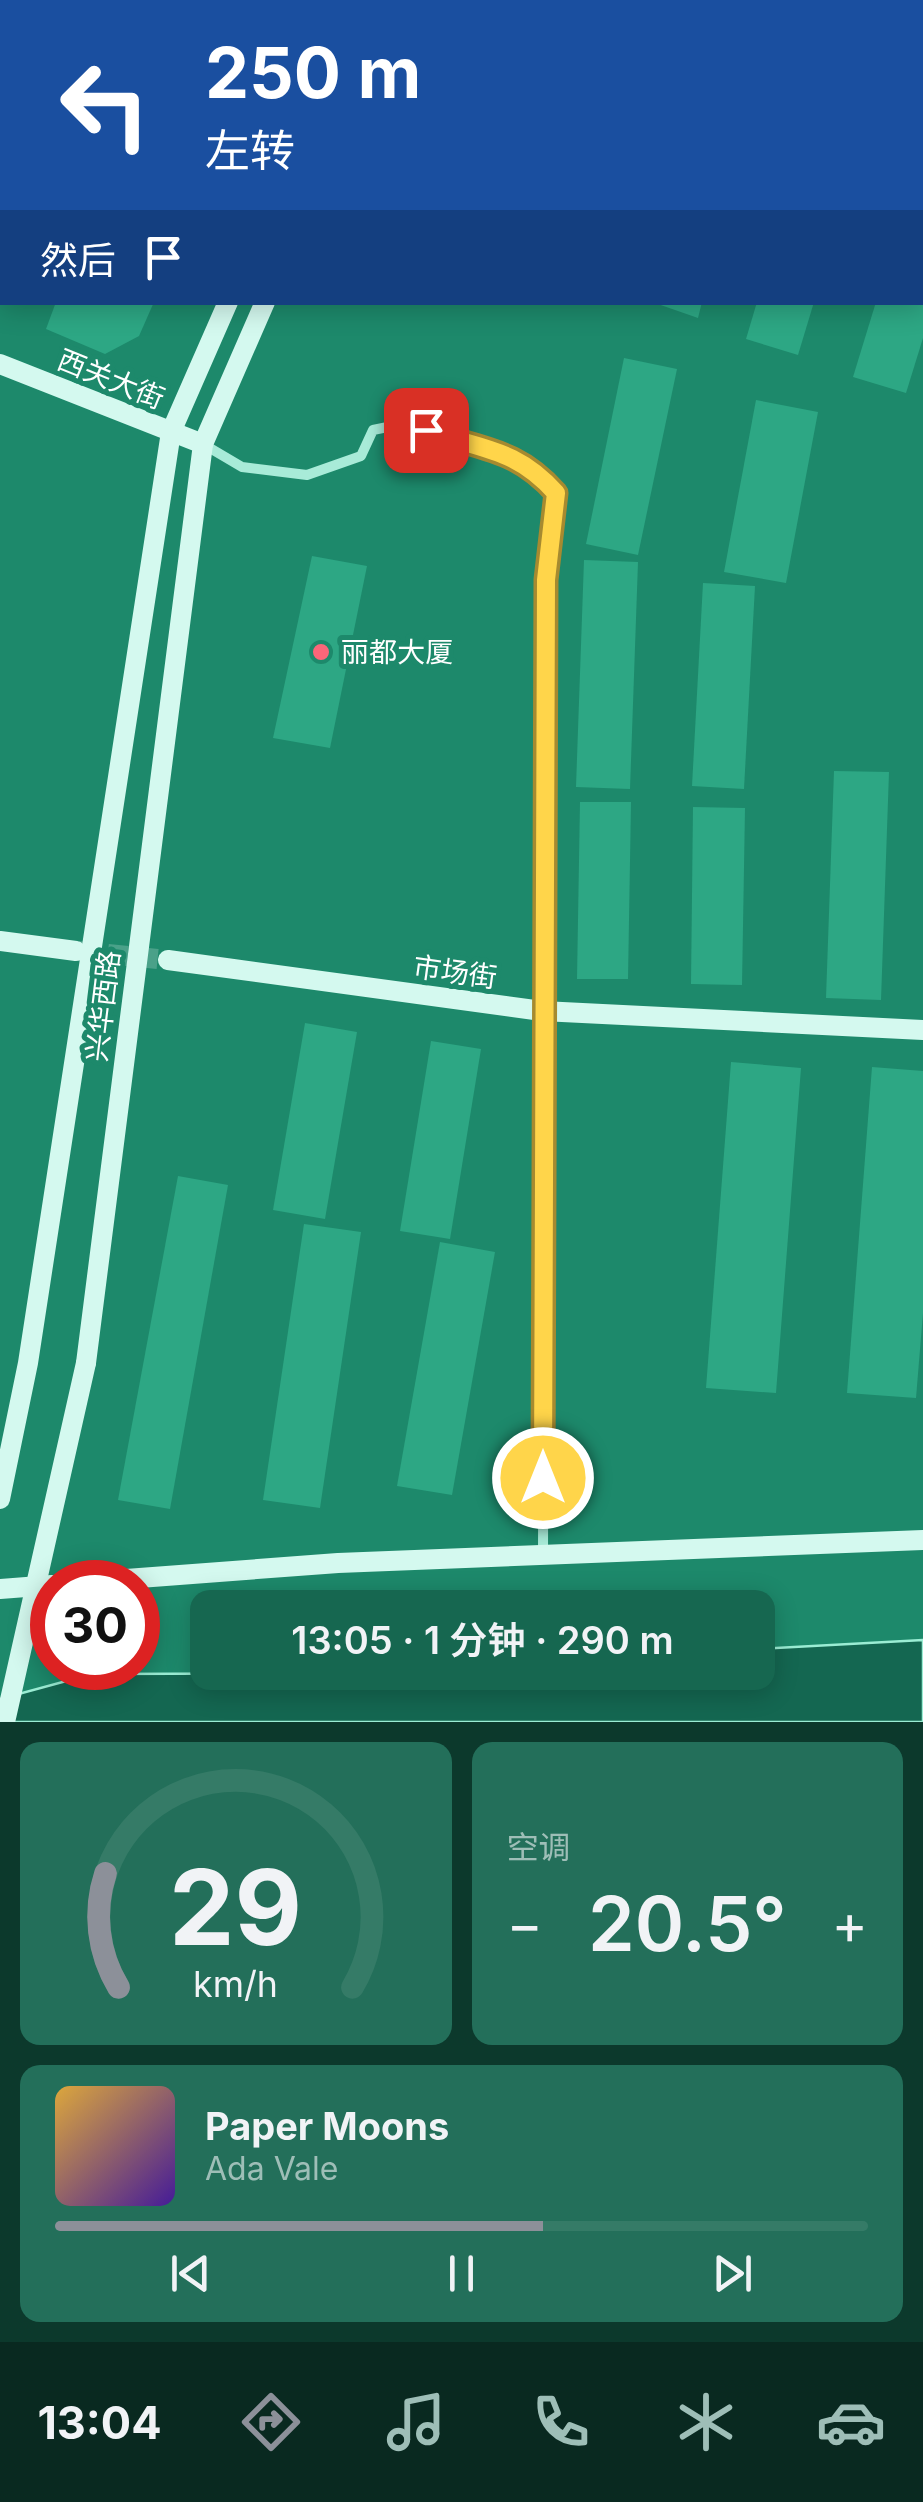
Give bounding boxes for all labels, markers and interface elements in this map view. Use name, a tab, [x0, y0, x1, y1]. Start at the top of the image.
text: 250 m	[205, 30, 422, 115]
icon: left	[40, 40, 170, 170]
text: 左转	[205, 123, 295, 178]
icon: arrive	[136, 230, 191, 285]
text: 然后	[40, 237, 116, 283]
street label: 西关大街	[53, 342, 169, 416]
pin	[384, 388, 469, 473]
icon: arrive	[399, 403, 454, 458]
place label: 丽都大厦	[341, 635, 453, 669]
marker: 丽都大厦	[310, 641, 332, 663]
street label: 兴华西路	[79, 948, 127, 1064]
street label: 市场街	[411, 949, 499, 995]
position arrow	[491, 1426, 595, 1530]
speed limit sign: 30	[30, 1560, 160, 1690]
text: 13:05 · 1 分钟 · 290 m	[291, 1617, 674, 1663]
text: 空调	[507, 1828, 571, 1867]
text: 29	[169, 1844, 302, 1970]
text: 20.5°	[588, 1878, 787, 1969]
text: −	[507, 1891, 543, 1957]
text: +	[832, 1891, 868, 1957]
text: km/h	[193, 1962, 278, 2006]
text: Paper Moons	[205, 2103, 449, 2149]
text: Ada Vale	[205, 2149, 338, 2188]
icon: previous	[163, 2246, 218, 2301]
icon: pause	[434, 2246, 489, 2301]
icon: next	[705, 2246, 760, 2301]
icon: directions	[236, 2387, 306, 2457]
icon: music	[381, 2387, 451, 2457]
icon: phone	[526, 2387, 596, 2457]
icon: climate	[671, 2387, 741, 2457]
icon: car	[816, 2387, 886, 2457]
text: 13:04	[37, 2395, 162, 2450]

